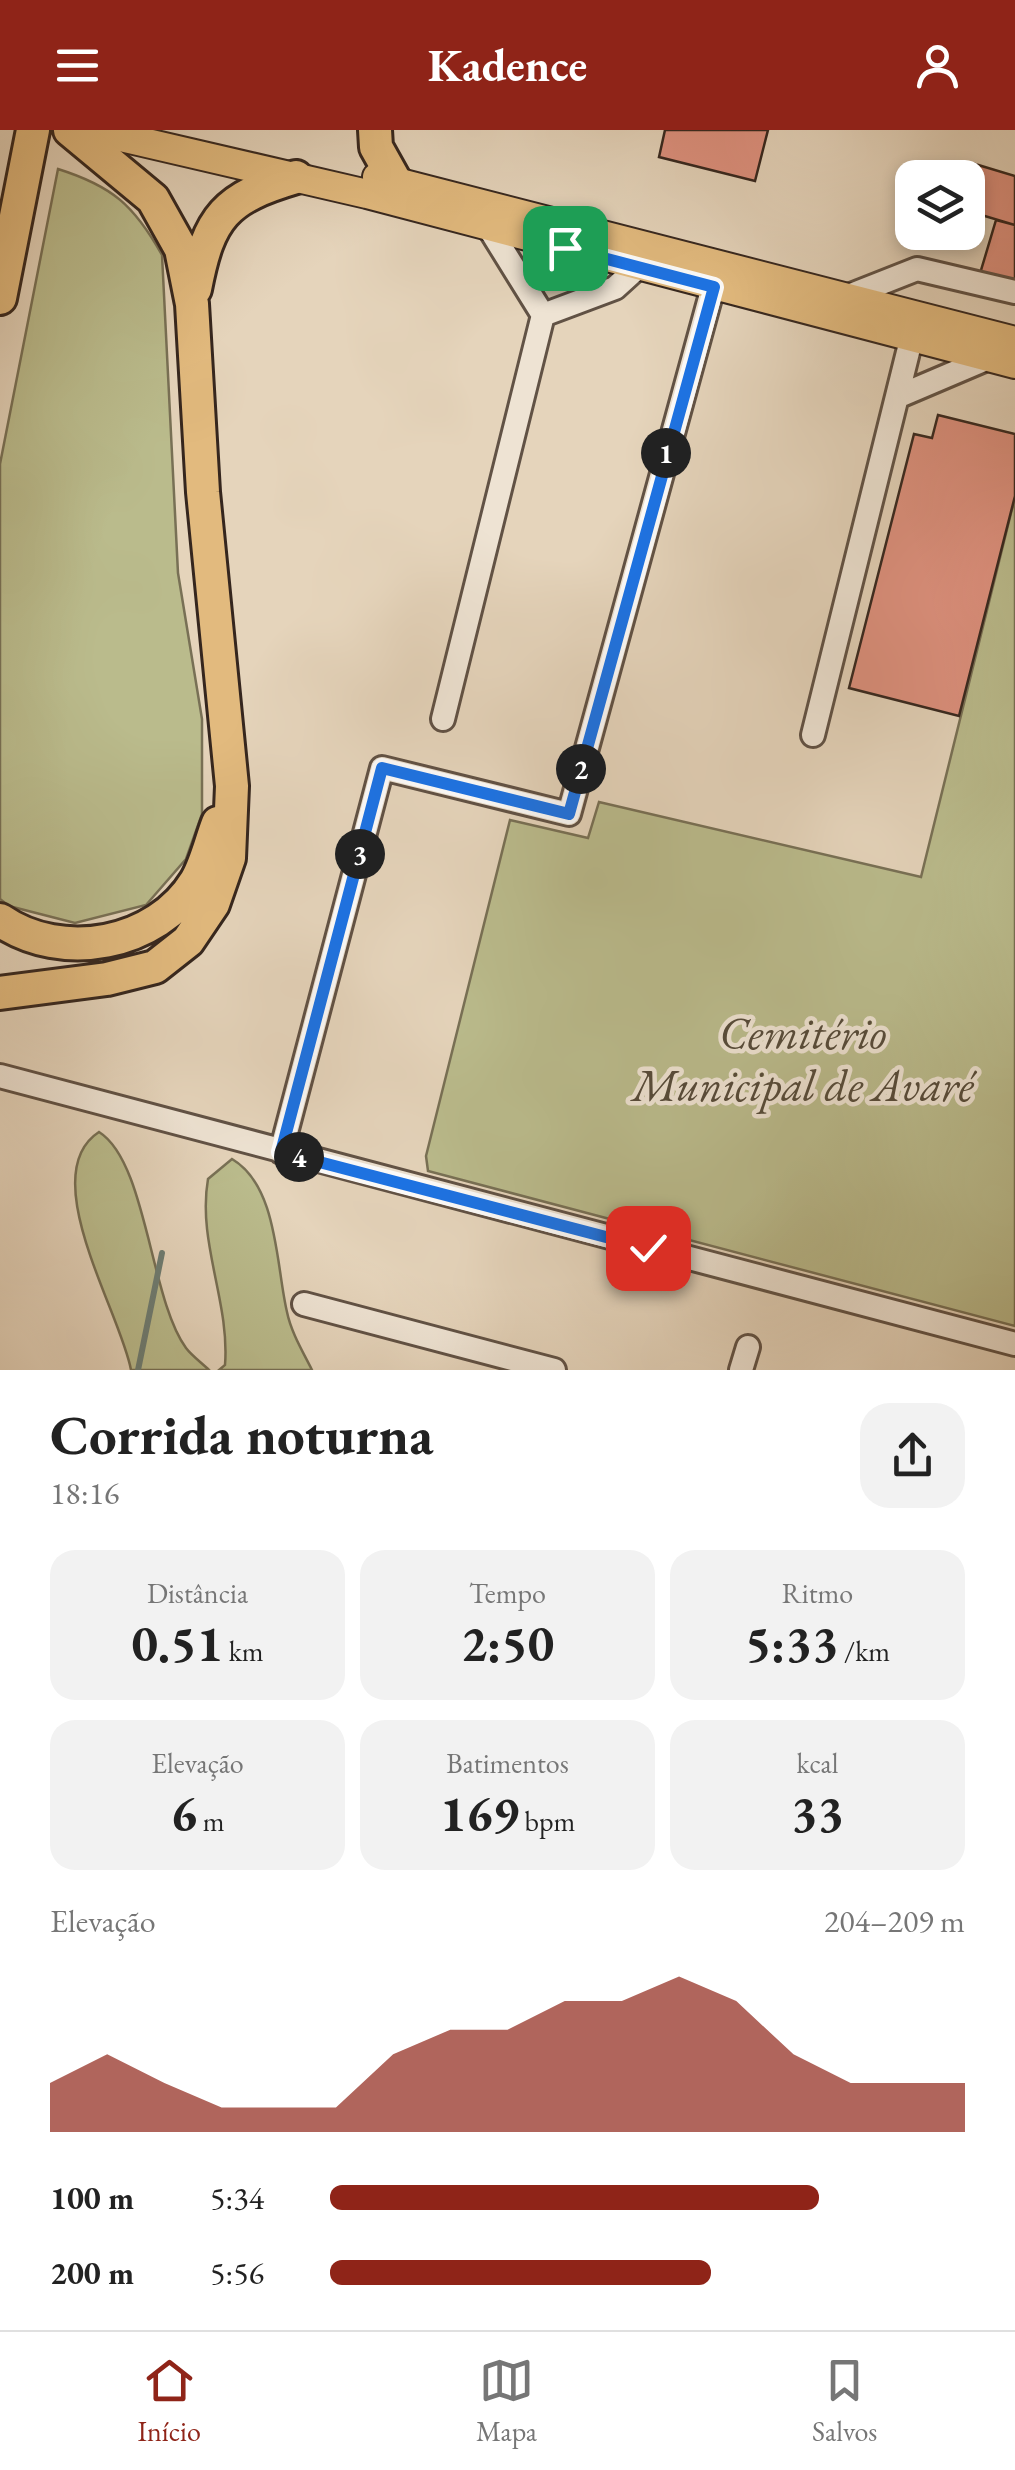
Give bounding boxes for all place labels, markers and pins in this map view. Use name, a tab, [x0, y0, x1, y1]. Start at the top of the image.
pin	[523, 206, 608, 291]
pin: 1	[641, 428, 691, 478]
pin: 2	[556, 744, 606, 794]
pin: 3	[335, 829, 385, 879]
pin: 4	[274, 1132, 324, 1182]
pin	[606, 1206, 691, 1291]

